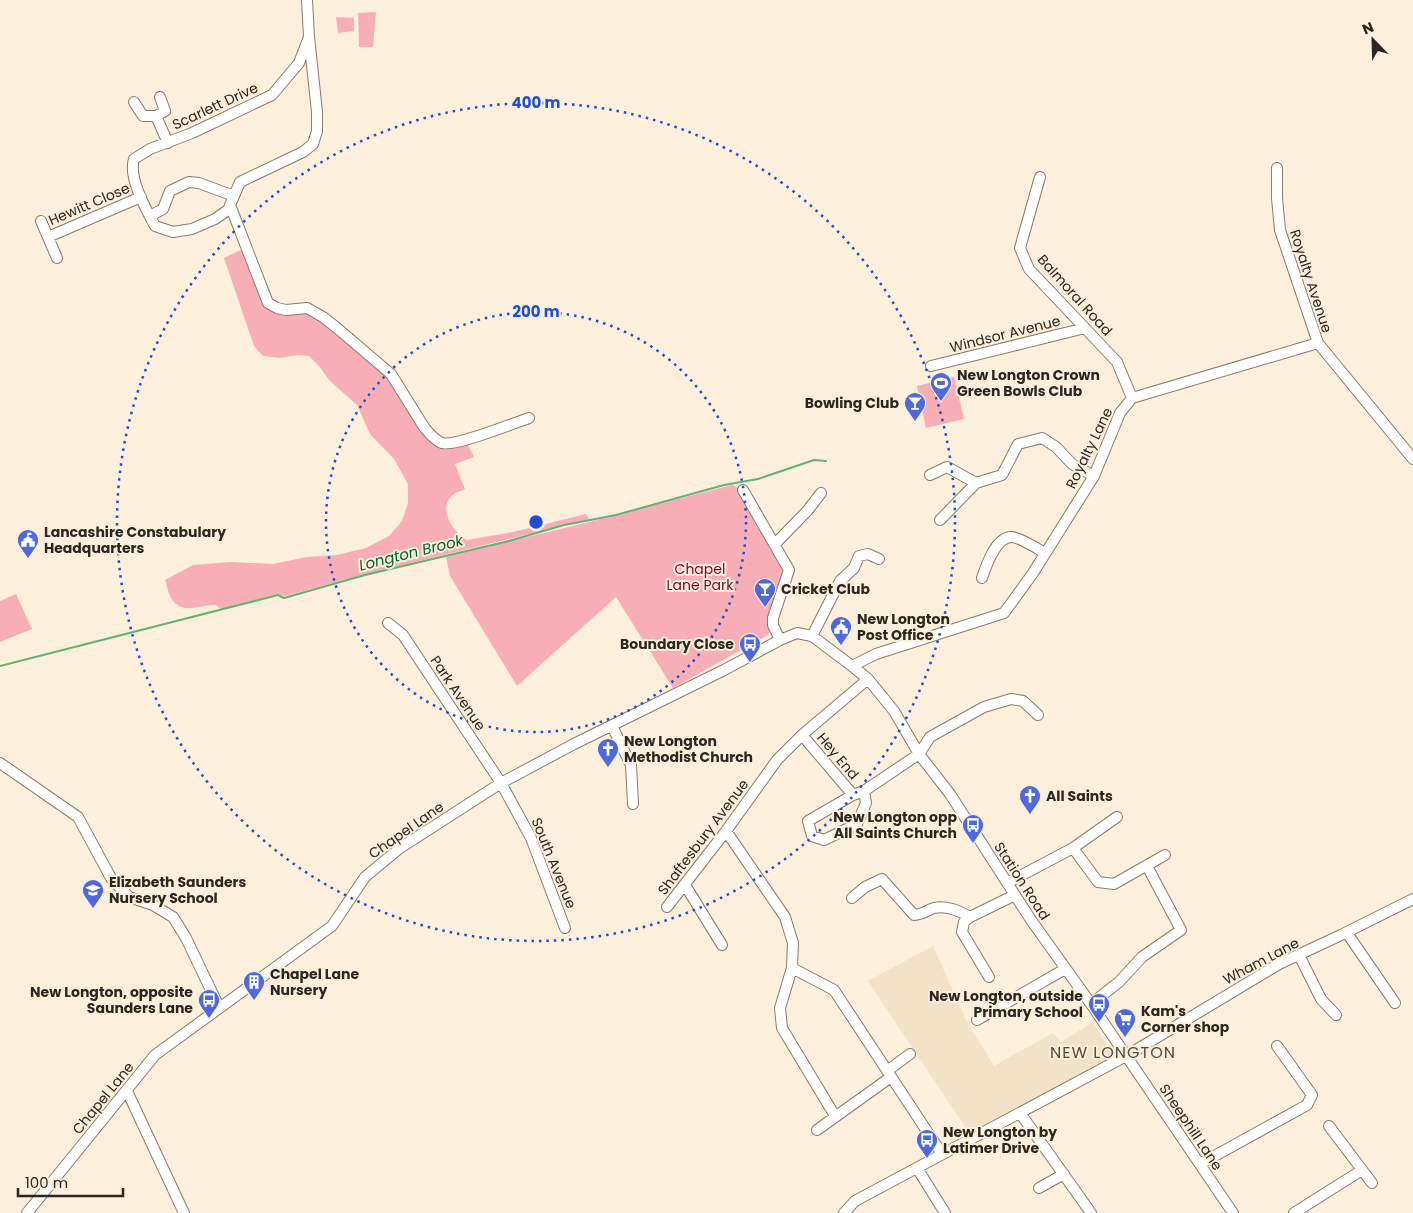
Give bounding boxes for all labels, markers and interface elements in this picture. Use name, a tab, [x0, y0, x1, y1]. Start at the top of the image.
north arrow	[1348, 15, 1398, 65]
text: N	[1359, 17, 1377, 39]
street label: Scarlett Drive	[169, 77, 261, 135]
text: 400 m	[512, 92, 561, 113]
street label: Hewitt Close	[45, 178, 133, 230]
street label: Royalty Avenue	[1285, 227, 1337, 336]
street label: Balmoral Road	[1033, 250, 1117, 340]
text: 200 m	[512, 301, 560, 322]
street label: Windsor Avenue	[948, 311, 1063, 357]
place label: New Longton Crown Green Bowls Club	[957, 365, 1100, 401]
sports icon: New Longton Crown Green Bowls Club	[929, 371, 953, 402]
bar icon: Bowling Club	[903, 391, 927, 422]
place label: Bowling Club	[805, 393, 899, 413]
street label: Royalty Lane	[1061, 404, 1117, 492]
centre of rings	[527, 513, 545, 531]
place label: Lancashire Constabulary Headquarters	[44, 522, 226, 558]
public building icon: Lancashire Constabulary Headquarters	[16, 528, 40, 559]
water label: Longton Brook	[357, 529, 466, 576]
park label: Chapel Lane Park	[667, 559, 734, 595]
bar icon: Cricket Club	[753, 577, 777, 608]
place label: Cricket Club	[781, 579, 870, 599]
place label: New Longton Post Office	[857, 609, 950, 645]
public building icon: New Longton Post Office	[829, 615, 853, 646]
bus stop icon: Boundary Close	[738, 632, 762, 663]
place label: Boundary Close	[620, 634, 734, 654]
street label: Park Avenue	[426, 652, 491, 735]
street label: Hey End	[812, 728, 864, 784]
place label: New Longton Methodist Church	[624, 731, 753, 767]
church icon: New Longton Methodist Church	[596, 737, 620, 768]
street label: Shaftesbury Avenue	[653, 775, 753, 899]
church icon: All Saints	[1018, 784, 1042, 815]
place label: All Saints	[1046, 786, 1113, 806]
street label: Chapel Lane	[364, 796, 448, 863]
place label: New Longton opp All Saints Church	[833, 807, 957, 843]
bus stop icon: New Longton opp All Saints Church	[961, 813, 985, 844]
street label: South Avenue	[527, 815, 581, 912]
street label: Station Road	[989, 838, 1055, 924]
place label: Elizabeth Saunders Nursery School	[109, 872, 247, 908]
school or university icon: Elizabeth Saunders Nursery School	[81, 878, 105, 909]
street label: Wham Lane	[1219, 932, 1303, 989]
place label: Chapel Lane Nursery	[270, 964, 359, 1000]
building icon: Chapel Lane Nursery	[242, 970, 266, 1001]
place label: New Longton, opposite Saunders Lane	[30, 982, 193, 1018]
place label: New Longton, outside Primary School	[929, 986, 1083, 1022]
bus stop icon: New Longton, opposite Saunders Lane	[197, 988, 221, 1019]
bus stop icon: New Longton, outside Primary School	[1087, 992, 1111, 1023]
place label: Kam's Corner shop	[1141, 1001, 1230, 1037]
supermarket icon: Kam's Corner shop	[1113, 1007, 1137, 1038]
district label: NEW LONGTON	[1050, 1041, 1176, 1064]
street label: Chapel Lane	[68, 1057, 139, 1138]
street label: Sheephill Lane	[1155, 1080, 1227, 1174]
place label: New Longton by Latimer Drive	[943, 1122, 1057, 1158]
bus stop icon: New Longton by Latimer Drive	[915, 1128, 939, 1159]
scale bar	[18, 1166, 122, 1198]
text: 100 m	[25, 1172, 68, 1193]

